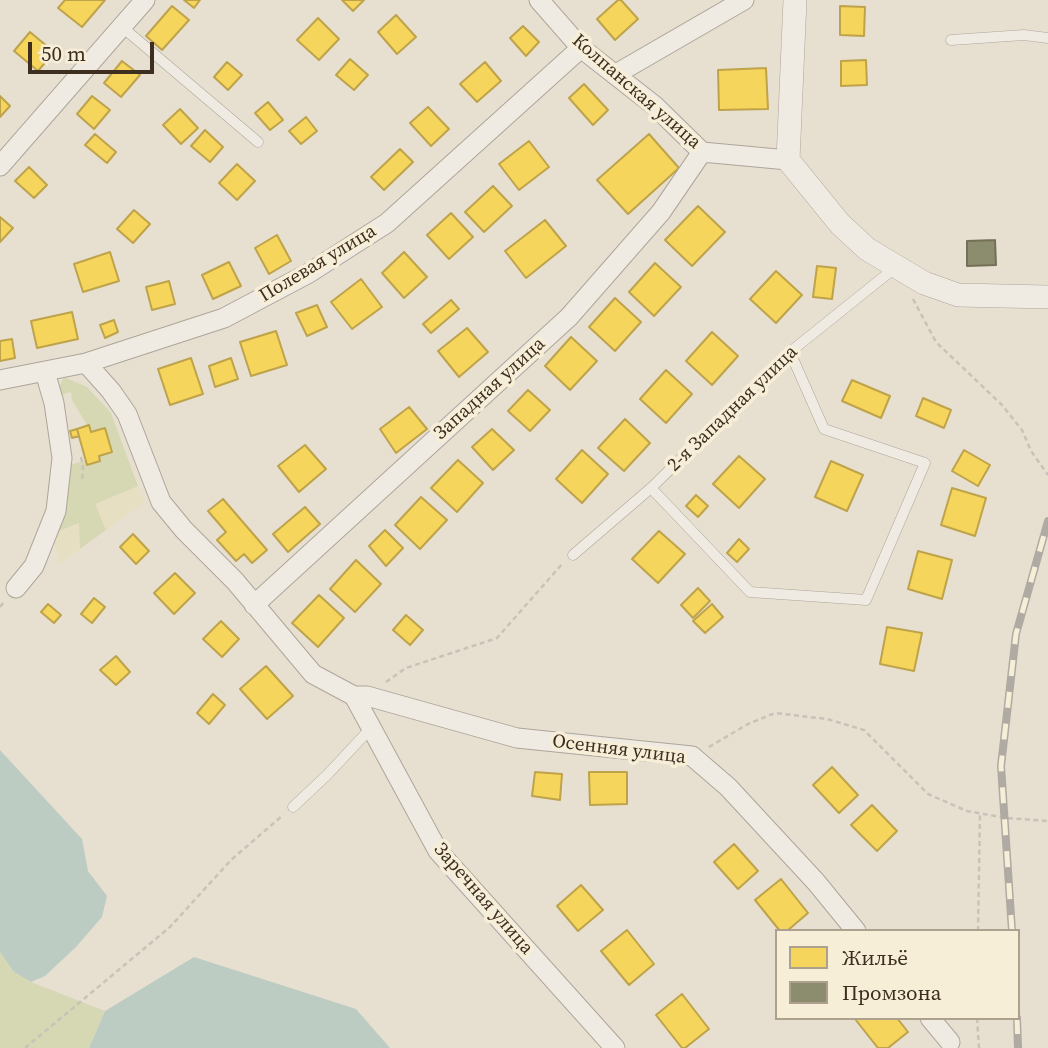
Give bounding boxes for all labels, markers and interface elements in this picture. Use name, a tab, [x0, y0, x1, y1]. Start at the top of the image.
scale bar	[32, 28, 158, 72]
street label: Колпанская улица	[567, 30, 705, 154]
text: 50 m	[41, 39, 86, 68]
street label: Полевая улица	[255, 220, 381, 308]
street label: Западная улица	[430, 333, 550, 445]
street label: 2-я Западная улица	[663, 341, 803, 477]
street label: Осенняя улица	[551, 730, 687, 770]
street label: Заречная улица	[428, 838, 538, 960]
legend	[775, 929, 1020, 1020]
text: Жильё	[842, 943, 908, 972]
text: Промзона	[842, 978, 942, 1007]

